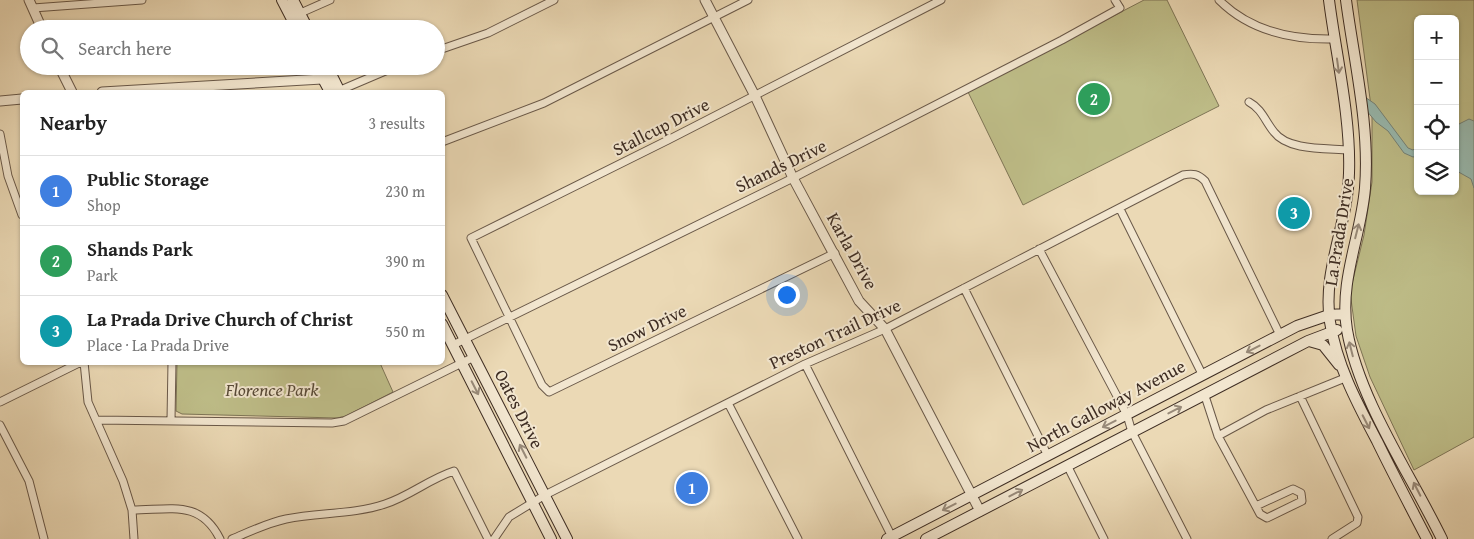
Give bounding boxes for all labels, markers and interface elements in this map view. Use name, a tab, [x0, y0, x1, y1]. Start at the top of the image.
map controls	[1414, 15, 1459, 195]
button: +	[1414, 15, 1459, 60]
search box	[20, 20, 445, 75]
icon: search	[38, 34, 66, 62]
text: Search here	[78, 34, 172, 62]
one-way arrow	[1333, 57, 1343, 73]
button: −	[1414, 60, 1459, 105]
pin: 2	[1078, 80, 1110, 118]
street label: Stallcup Drive	[608, 91, 714, 163]
button: locate	[1414, 105, 1459, 150]
text: Nearby	[40, 107, 107, 138]
text: 3 results	[368, 111, 425, 135]
street label: Shands Drive	[731, 132, 831, 199]
button: layers	[1414, 150, 1459, 195]
text: Public Storage	[87, 165, 209, 193]
street label: La Prada Drive	[1317, 176, 1360, 288]
text: 1	[52, 179, 60, 203]
text: 230 m	[385, 179, 425, 203]
text: Shop	[87, 193, 121, 217]
pin: 3	[1278, 194, 1310, 232]
street label: Karla Drive	[820, 207, 885, 294]
one-way arrow	[1353, 224, 1362, 240]
text: Shands Park	[87, 235, 193, 263]
text: 2	[52, 249, 60, 273]
text: 390 m	[385, 249, 425, 273]
text: Park	[87, 263, 118, 287]
your location	[774, 282, 800, 308]
street label: Preston Trail Drive	[765, 291, 905, 376]
street label: Snow Drive	[603, 297, 691, 358]
text: La Prada Drive Church of Christ	[87, 305, 353, 333]
text: 3	[52, 319, 60, 343]
text: 550 m	[385, 319, 425, 343]
text: Place · La Prada Drive	[87, 333, 229, 357]
one-way arrow	[1346, 342, 1355, 358]
one-way arrow	[1246, 345, 1261, 354]
street label: North Galloway Avenue	[1022, 352, 1190, 459]
street label: Oates Drive	[488, 364, 551, 453]
park label: Florence Park	[225, 376, 319, 403]
one-way arrow	[471, 380, 480, 395]
one-way arrow	[1168, 405, 1183, 415]
one-way arrow	[1361, 414, 1371, 429]
one-way arrow	[1102, 420, 1117, 430]
one-way arrow	[517, 444, 527, 459]
pin: 1	[676, 469, 708, 507]
one-way arrow	[1412, 482, 1421, 497]
one-way arrow	[1008, 488, 1023, 497]
one-way arrow	[942, 503, 957, 512]

